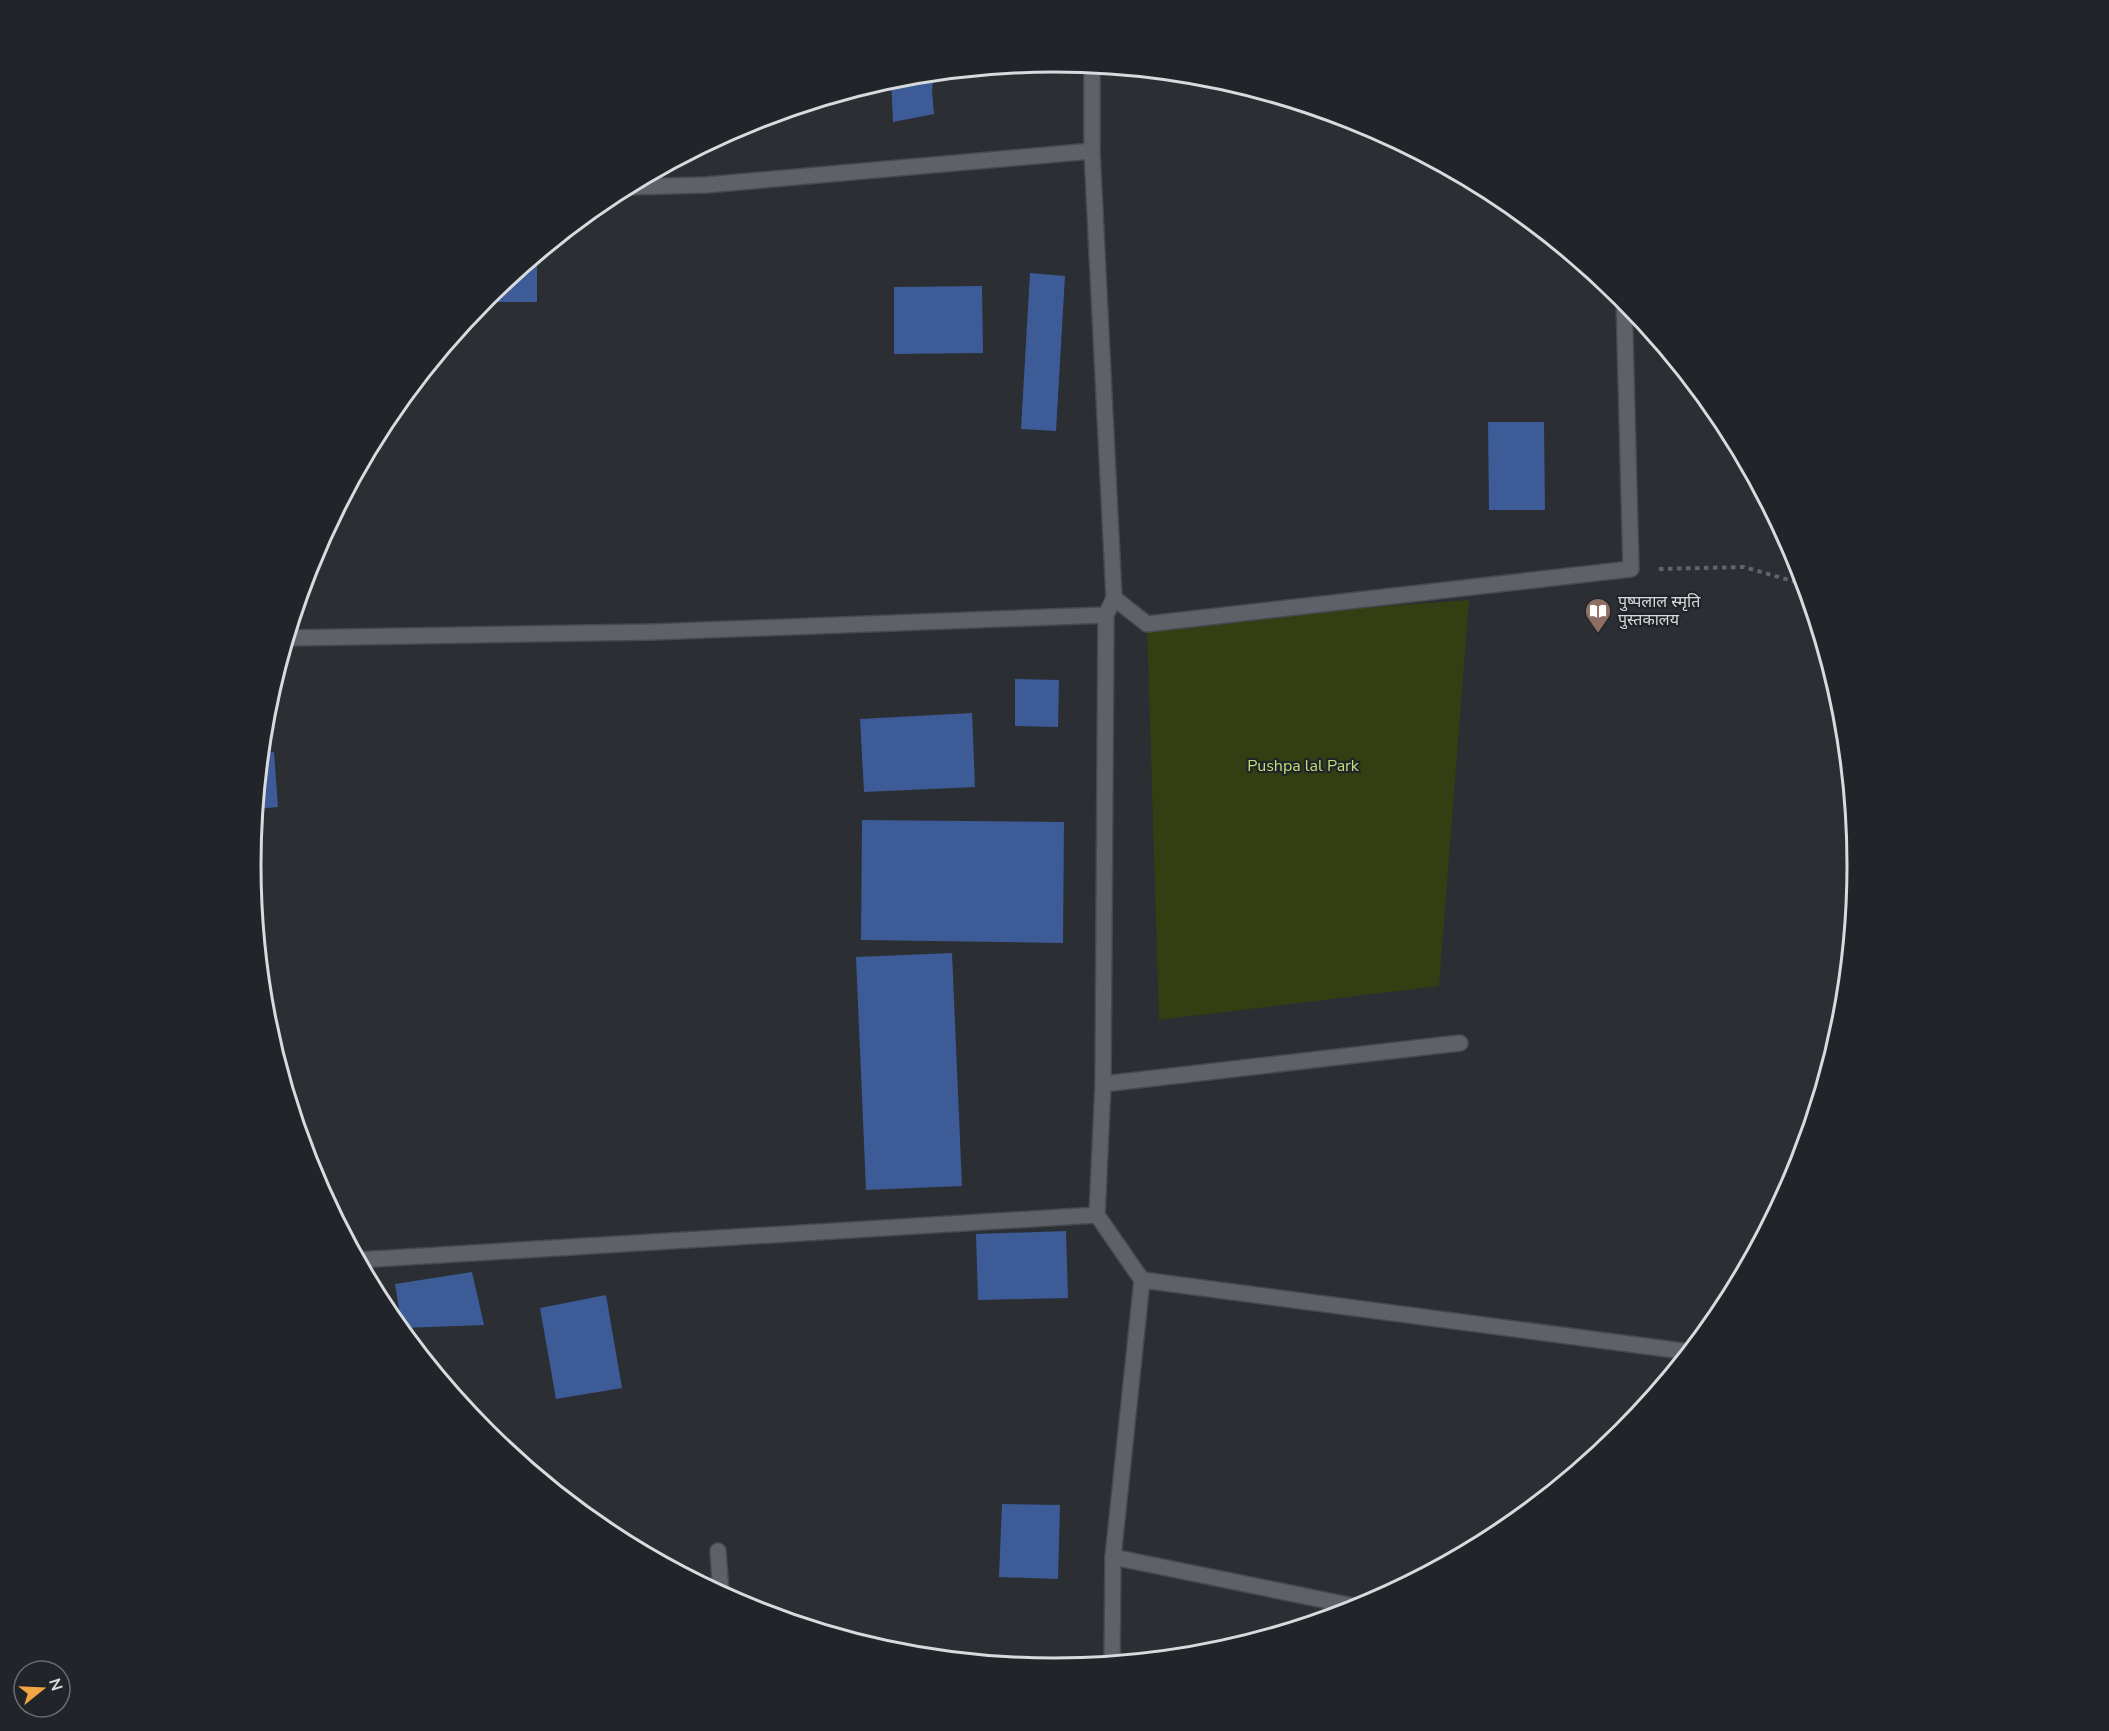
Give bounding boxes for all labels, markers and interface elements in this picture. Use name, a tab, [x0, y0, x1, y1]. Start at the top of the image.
place label: पुष्पलाल स्मृति पुस्तकालय	[1618, 591, 1701, 631]
library icon: पुष्पलाल स्मृति पुस्तकालय	[1583, 596, 1613, 634]
park label: Pushpa lal Park	[1247, 755, 1360, 777]
north arrow	[12, 1659, 72, 1719]
text: N	[43, 1676, 68, 1694]

